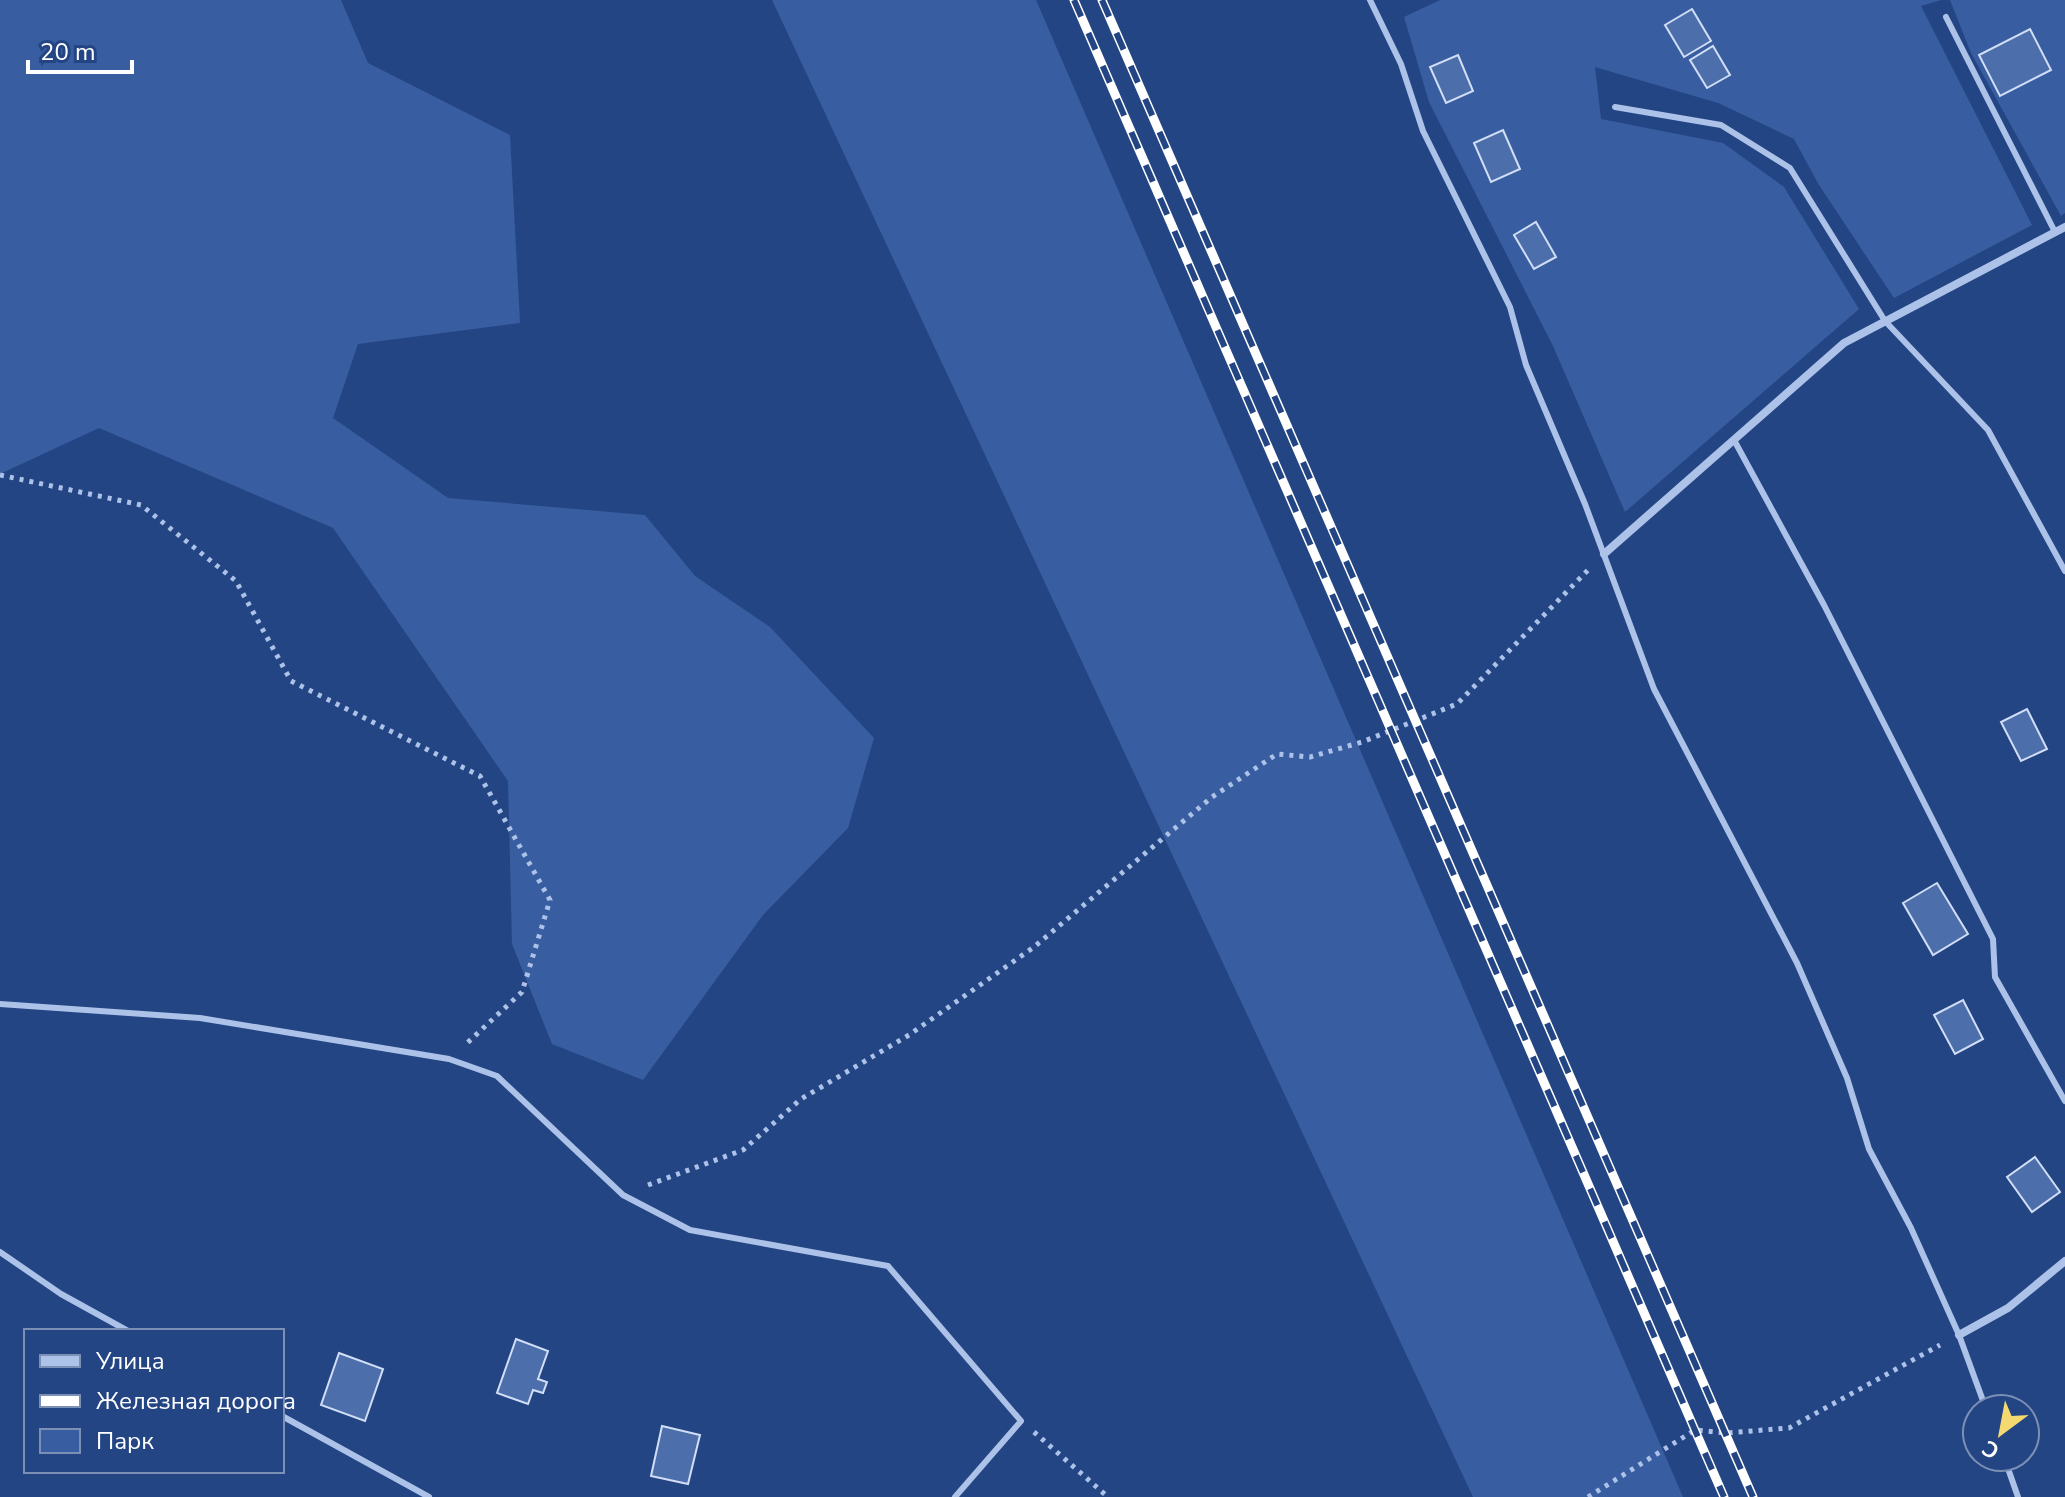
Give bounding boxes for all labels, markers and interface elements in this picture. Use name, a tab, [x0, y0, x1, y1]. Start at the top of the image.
scale bar	[28, 24, 132, 74]
text: 20 m	[40, 36, 96, 68]
legend	[24, 1329, 284, 1473]
text: Улица	[95, 1345, 165, 1377]
text: Железная дорога	[96, 1385, 296, 1417]
north arrow	[1961, 1393, 2041, 1473]
text: Парк	[96, 1425, 154, 1457]
text: С	[1977, 1432, 2005, 1466]

